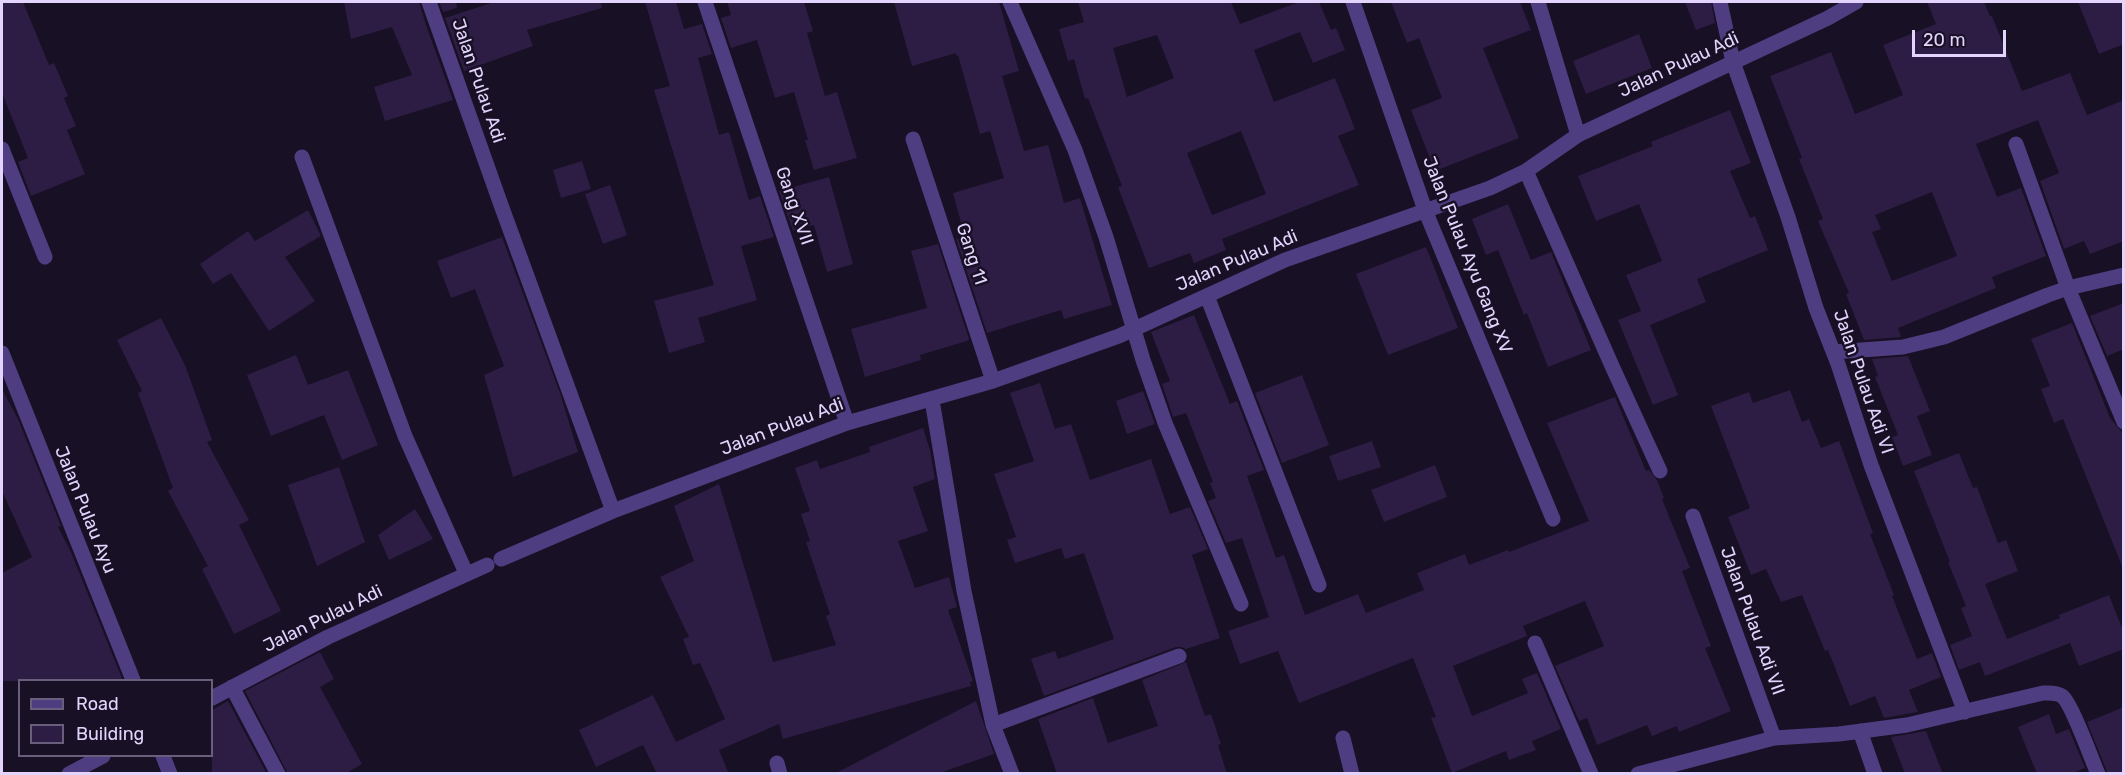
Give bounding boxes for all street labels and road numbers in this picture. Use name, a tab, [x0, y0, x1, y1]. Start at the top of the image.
street label: Jalan Pulau Adi	[447, 16, 509, 146]
street label: Jalan Pulau Adi	[1616, 28, 1742, 102]
street label: Jalan Pulau Ayu Gang XV	[1417, 153, 1517, 357]
street label: Gang XVII	[771, 164, 817, 248]
street label: Gang 11	[951, 220, 991, 288]
street label: Jalan Pulau Adi	[1173, 226, 1301, 296]
street label: Jalan Pulau Adi VI	[1828, 307, 1898, 457]
street label: Jalan Pulau Adi	[718, 394, 846, 460]
street label: Jalan Pulau Ayu	[50, 443, 120, 577]
street label: Jalan Pulau Adi VII	[1715, 544, 1789, 698]
street label: Jalan Pulau Adi	[260, 581, 386, 657]

